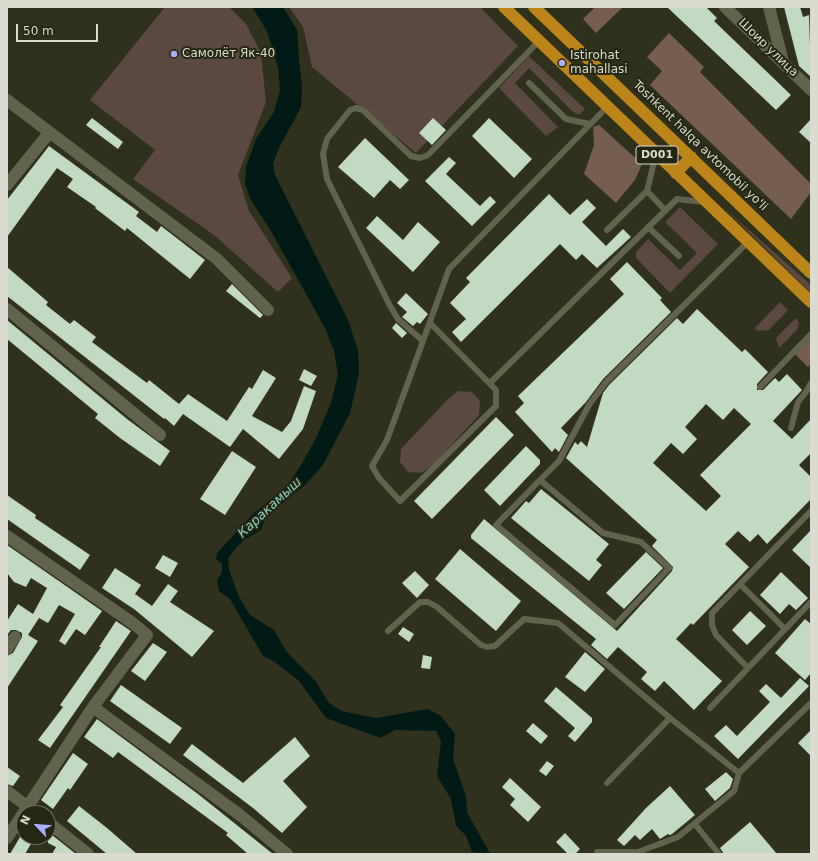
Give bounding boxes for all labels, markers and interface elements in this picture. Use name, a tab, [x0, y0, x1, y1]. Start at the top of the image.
scale bar	[18, 16, 100, 42]
street label: Шоир улица	[735, 16, 801, 80]
text: 50 m	[23, 24, 54, 38]
place label: Самолёт Як-40	[182, 47, 275, 61]
marker: Самолёт Як-40	[169, 49, 179, 59]
place label: Istirohat mahallasi	[570, 49, 628, 77]
marker: Istirohat mahallasi	[557, 58, 567, 68]
street label: Toshkent halqa avtomobil yo'li	[630, 78, 770, 214]
road number: D001	[636, 146, 678, 164]
water label: Каракамыш	[235, 475, 305, 541]
north arrow	[16, 805, 56, 845]
text: N	[18, 813, 34, 827]

